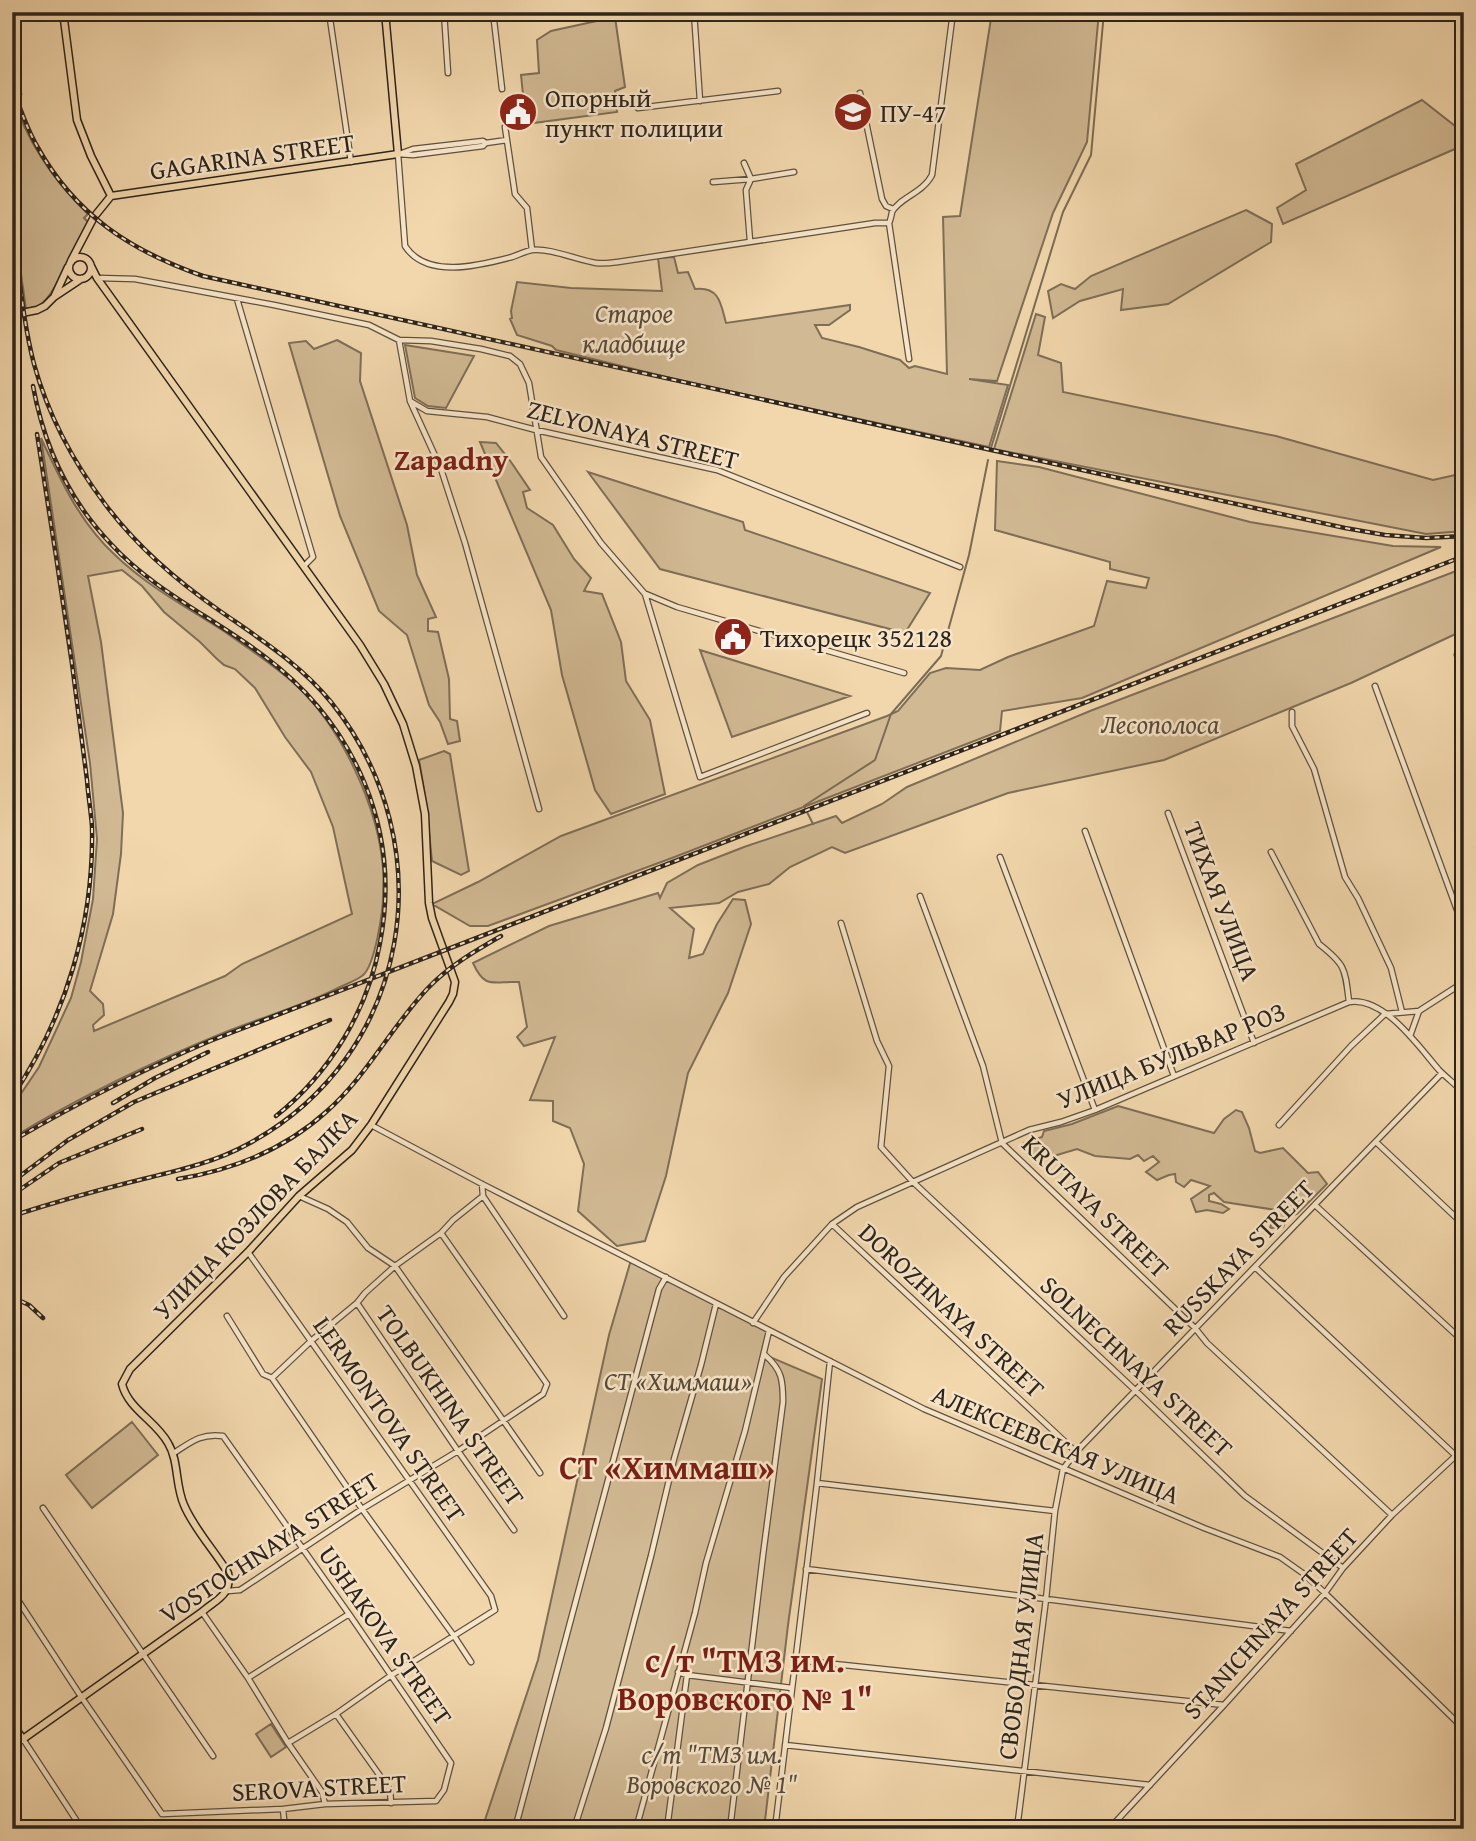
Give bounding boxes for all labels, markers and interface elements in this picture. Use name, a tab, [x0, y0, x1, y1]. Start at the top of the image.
place label: Опорный пункт полиции	[545, 78, 723, 147]
public building icon: Опорный пункт полиции	[497, 91, 539, 133]
school or university icon: ПУ-47	[832, 91, 874, 133]
place label: ПУ-47	[880, 93, 947, 132]
street label: GAGARINA STREET	[147, 122, 357, 190]
park label: Старое кладбище	[582, 293, 686, 362]
street label: ZELYONAYA STREET	[523, 389, 743, 479]
district label: Zapadny	[394, 437, 509, 481]
public building icon: Тихорецк 352128	[712, 616, 754, 658]
place label: Тихорецк 352128	[760, 618, 952, 657]
park label: Лесополоса	[1101, 704, 1219, 743]
street label: ТИХАЯ УЛИЦА	[1174, 816, 1270, 986]
street label: УЛИЦА БУЛЬВАР РОЗ	[1051, 991, 1291, 1119]
street label: УЛИЦА КОЗЛОВА БАЛКА	[144, 1099, 367, 1328]
street label: KRUTAYA STREET	[1013, 1125, 1179, 1287]
street label: RUSSKAYA STREET	[1153, 1170, 1323, 1344]
street label: DOROZHNAYA STREET	[850, 1213, 1054, 1407]
street label: SOLNECHNAYA STREET	[1032, 1266, 1243, 1466]
street label: TOLBUKHINA STREET	[367, 1297, 535, 1514]
street label: LERMONTOVA STREET	[304, 1308, 476, 1530]
park label: СТ «Химмаш»	[604, 1361, 752, 1400]
street label: АЛЕКСЕЕВСКАЯ УЛИЦА	[926, 1374, 1186, 1514]
district label: СТ «Химмаш»	[559, 1443, 775, 1491]
street label: VOSTOCHNAYA STREET	[151, 1461, 387, 1633]
street label: STANICHNAYA STREET	[1173, 1518, 1367, 1728]
street label: СВОБОДНАЯ УЛИЦА	[987, 1530, 1053, 1762]
street label: USHAKOVA STREET	[309, 1537, 463, 1733]
district label: с/т "ТМЗ им. Воровского № 1"	[617, 1636, 873, 1722]
park label: с/т "ТМЗ им. Воровского № 1"	[625, 1734, 798, 1803]
street label: SEROVA STREET	[231, 1763, 408, 1811]

